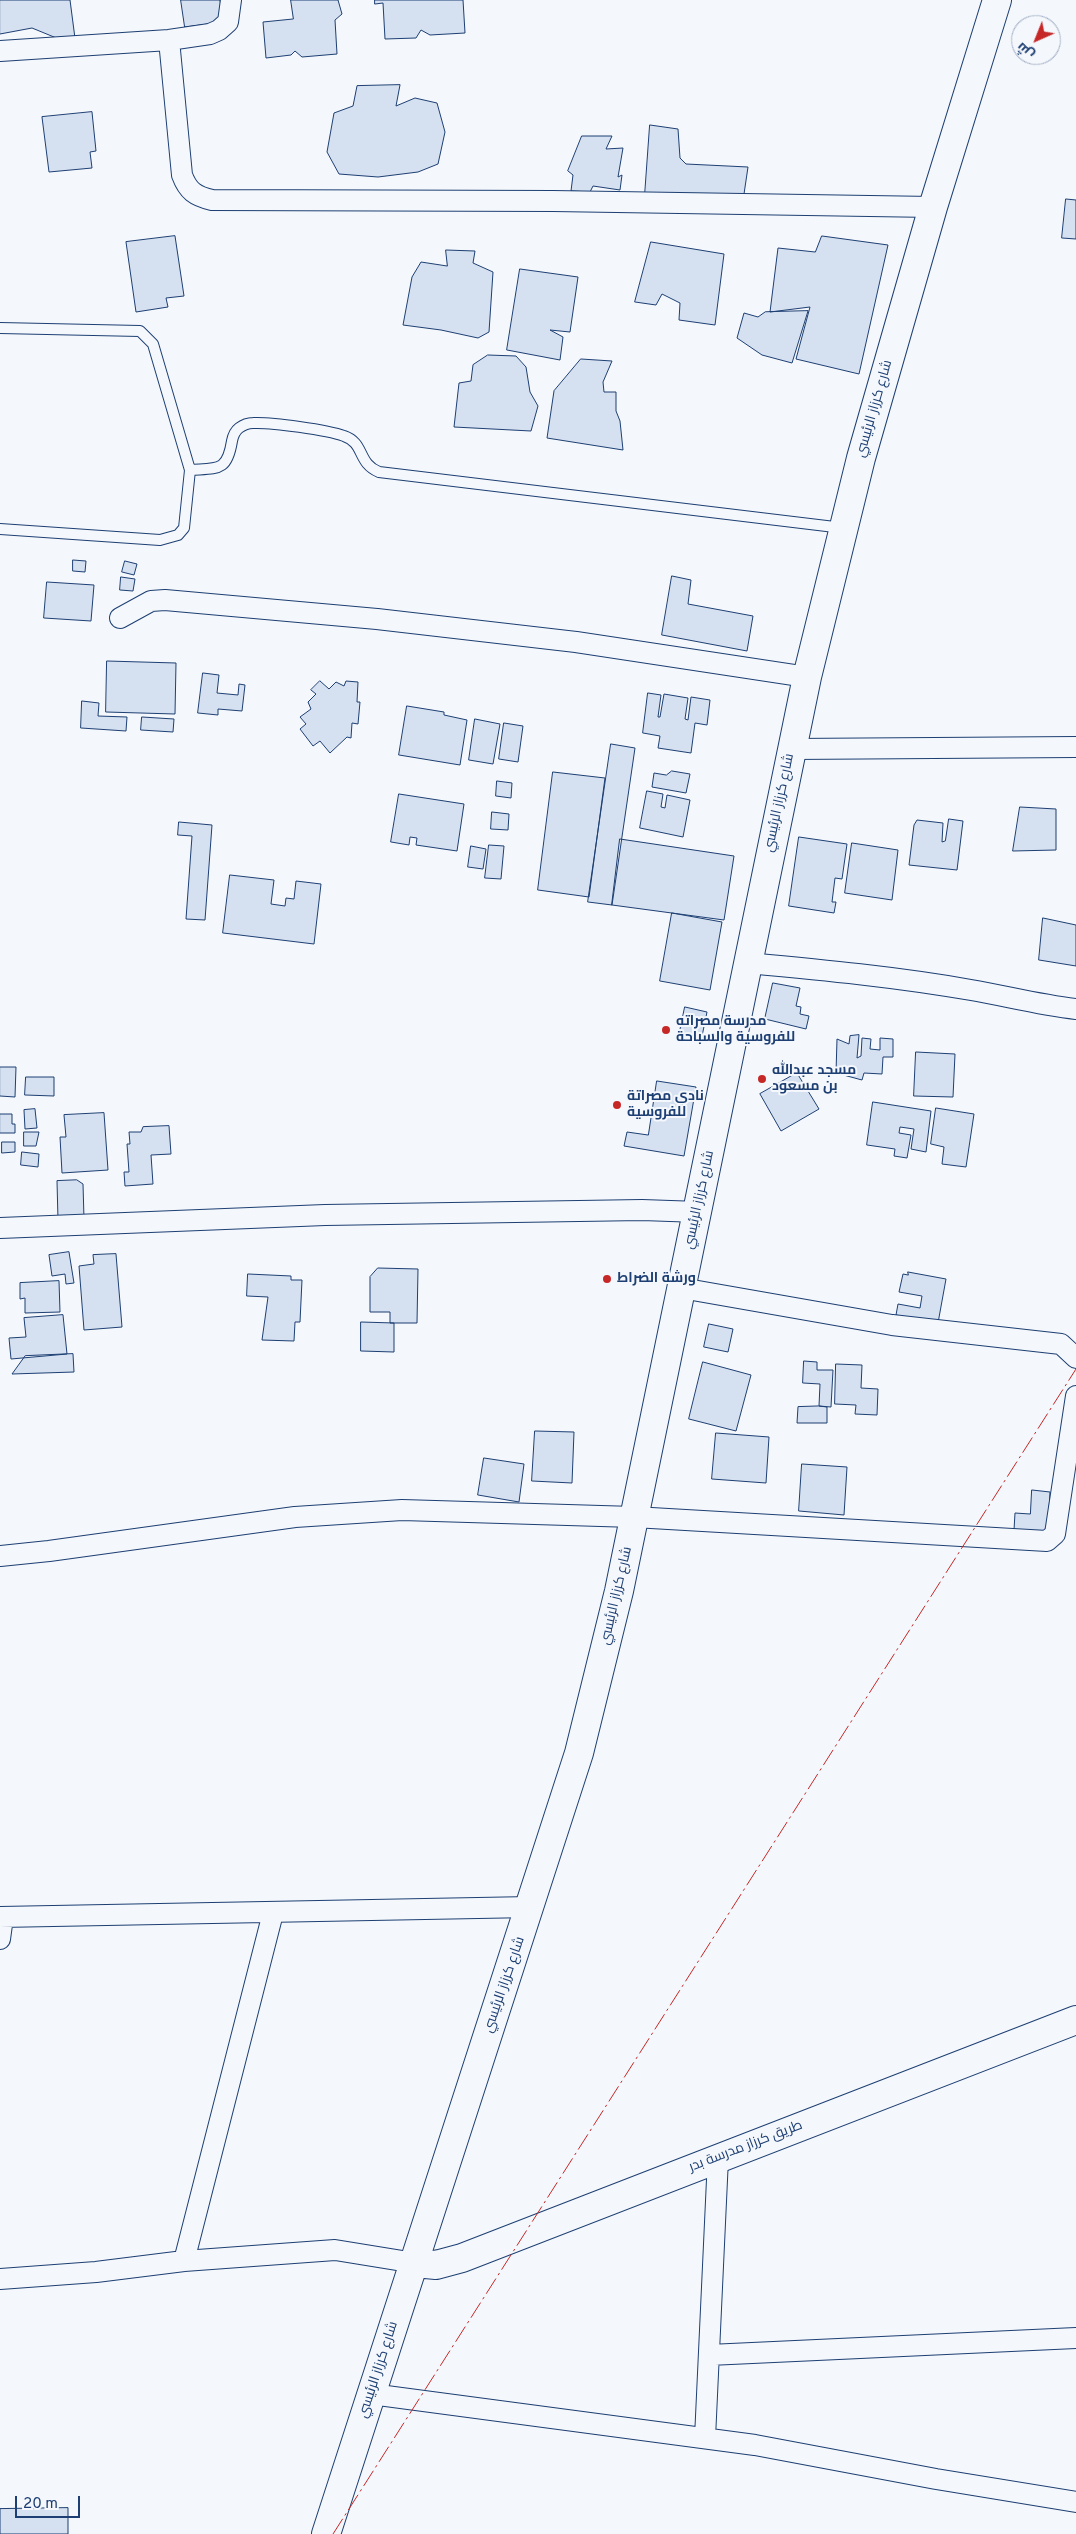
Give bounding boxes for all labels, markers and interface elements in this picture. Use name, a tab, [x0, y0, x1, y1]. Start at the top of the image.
north arrow	[1011, 15, 1061, 65]
text: ش	[1014, 38, 1038, 63]
street label: شارع كرزاز الرئيسي	[853, 358, 897, 460]
street label: شارع كرزاز الرئيسي	[761, 752, 799, 854]
place label: مدرسة مصراته للفروسية والسباحة	[676, 1014, 795, 1046]
marker: مدرسة مصراته للفروسية والسباحة	[660, 1024, 672, 1036]
place label: مسجد عبدالله بن مسعود	[772, 1063, 856, 1096]
marker: مسجد عبدالله بن مسعود	[756, 1073, 768, 1085]
place label: نادي مصراتة للفروسية	[627, 1089, 704, 1122]
marker: نادي مصراتة للفروسية	[611, 1099, 623, 1111]
street label: شارع كرزاز الرئيسي	[681, 1149, 719, 1251]
place label: ورشة الضراط	[617, 1271, 696, 1287]
marker: ورشة الضراط	[601, 1273, 613, 1285]
street label: شارع كرزاز الرئيسي	[598, 1545, 636, 1647]
street label: شارع كرزاز الرئيسي	[481, 1935, 529, 2035]
street label: طريق كرزاز مدرسة بدر	[687, 2118, 805, 2176]
street label: شارع كرزاز الرئيسي	[355, 2320, 403, 2420]
scale bar	[18, 2486, 82, 2518]
text: 20 m	[23, 2495, 58, 2514]

